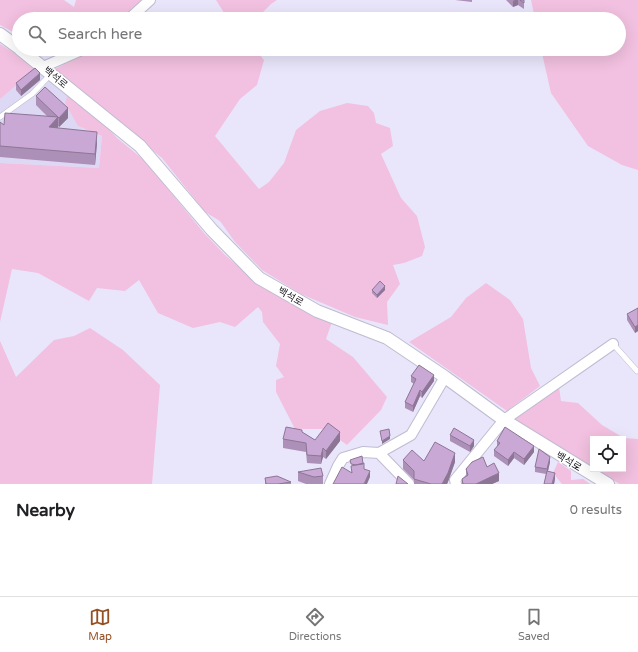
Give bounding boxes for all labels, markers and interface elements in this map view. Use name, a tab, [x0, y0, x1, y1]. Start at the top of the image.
search box	[12, 12, 626, 56]
icon: search	[26, 23, 48, 45]
text: Search here	[58, 25, 142, 43]
street label: 백석로	[41, 64, 70, 91]
street label: 백석로	[276, 285, 305, 309]
map controls	[590, 436, 626, 472]
button: locate	[590, 436, 626, 472]
street label: 백석로	[554, 450, 583, 474]
text: Nearby	[16, 500, 75, 521]
text: 0 results	[570, 502, 622, 518]
tab: Map	[88, 606, 112, 643]
tab: Directions	[289, 606, 341, 643]
tab: Saved	[518, 606, 550, 643]

